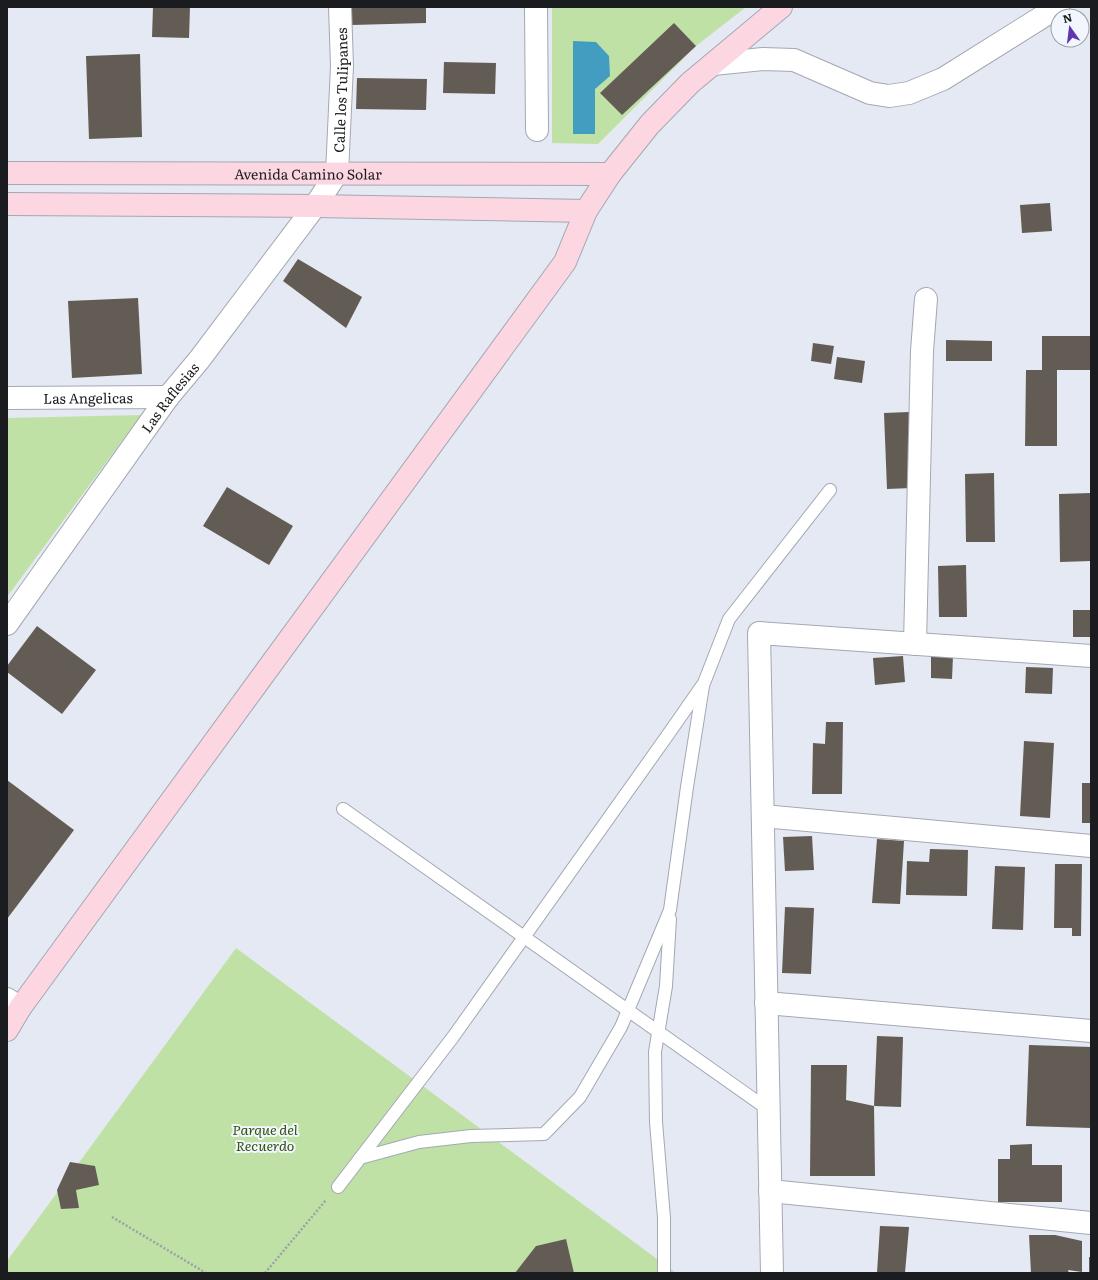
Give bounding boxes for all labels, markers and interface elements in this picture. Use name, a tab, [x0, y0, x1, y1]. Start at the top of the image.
north arrow	[1050, 8, 1090, 48]
text: N	[1061, 8, 1074, 26]
street label: Calle los Tulipanes	[328, 27, 352, 153]
street label: Avenida Camino Solar	[234, 163, 382, 184]
street label: Las Raflesias	[136, 358, 203, 436]
street label: Las Angelicas	[43, 387, 133, 408]
park label: Parque del Recuerdo	[232, 1119, 298, 1155]

